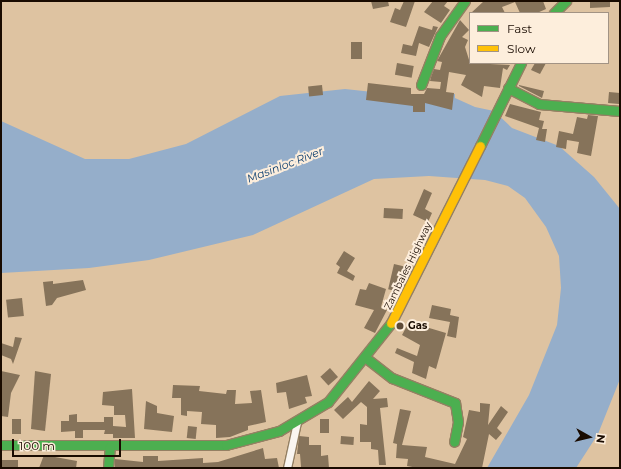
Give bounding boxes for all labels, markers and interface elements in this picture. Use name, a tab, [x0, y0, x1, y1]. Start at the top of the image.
legend	[469, 12, 609, 64]
text: Fast	[507, 21, 532, 36]
text: Slow	[507, 41, 536, 56]
water label: Masinloc River	[245, 144, 325, 186]
street label: Zambales Highway	[382, 220, 434, 312]
place label: Gas	[408, 320, 427, 332]
marker: Gas	[395, 321, 405, 331]
north arrow	[569, 417, 609, 457]
scale bar	[14, 431, 123, 457]
text: N	[593, 433, 608, 444]
text: 100 m	[19, 438, 55, 453]

